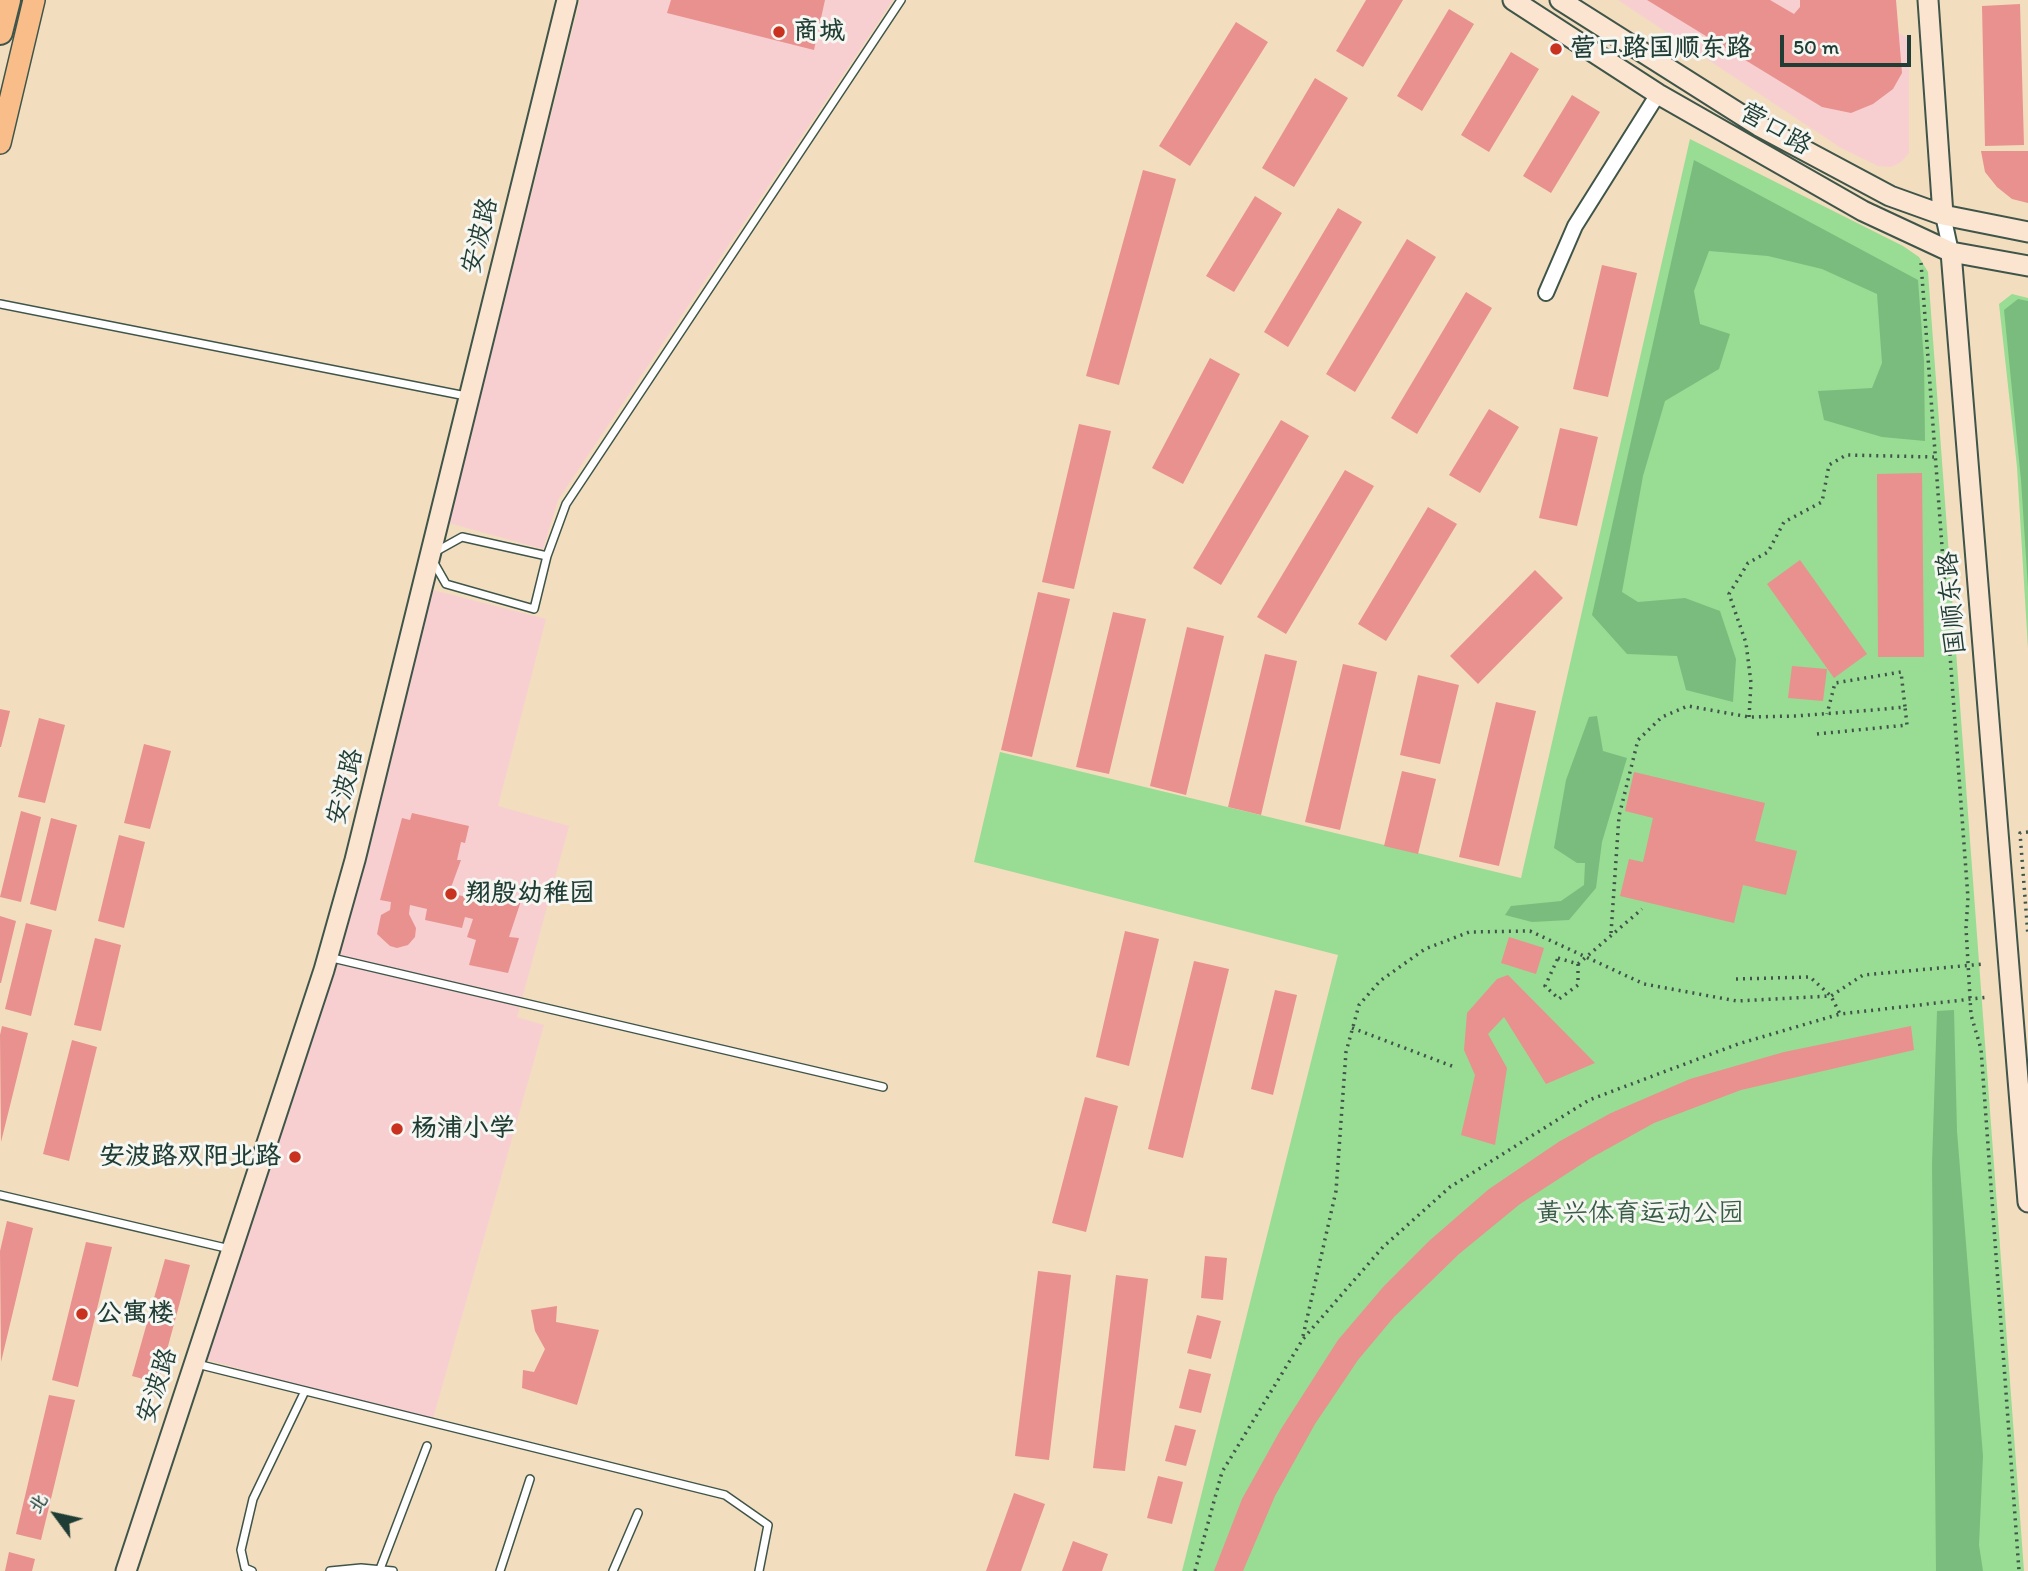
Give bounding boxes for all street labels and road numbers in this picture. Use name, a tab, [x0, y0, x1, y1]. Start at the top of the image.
street label: 营口路	[1733, 97, 1817, 163]
street label: 安波路	[456, 194, 506, 278]
street label: 国顺东路	[1933, 550, 1973, 656]
street label: 安波路	[321, 745, 371, 829]
street label: 安波路	[131, 1344, 185, 1428]

